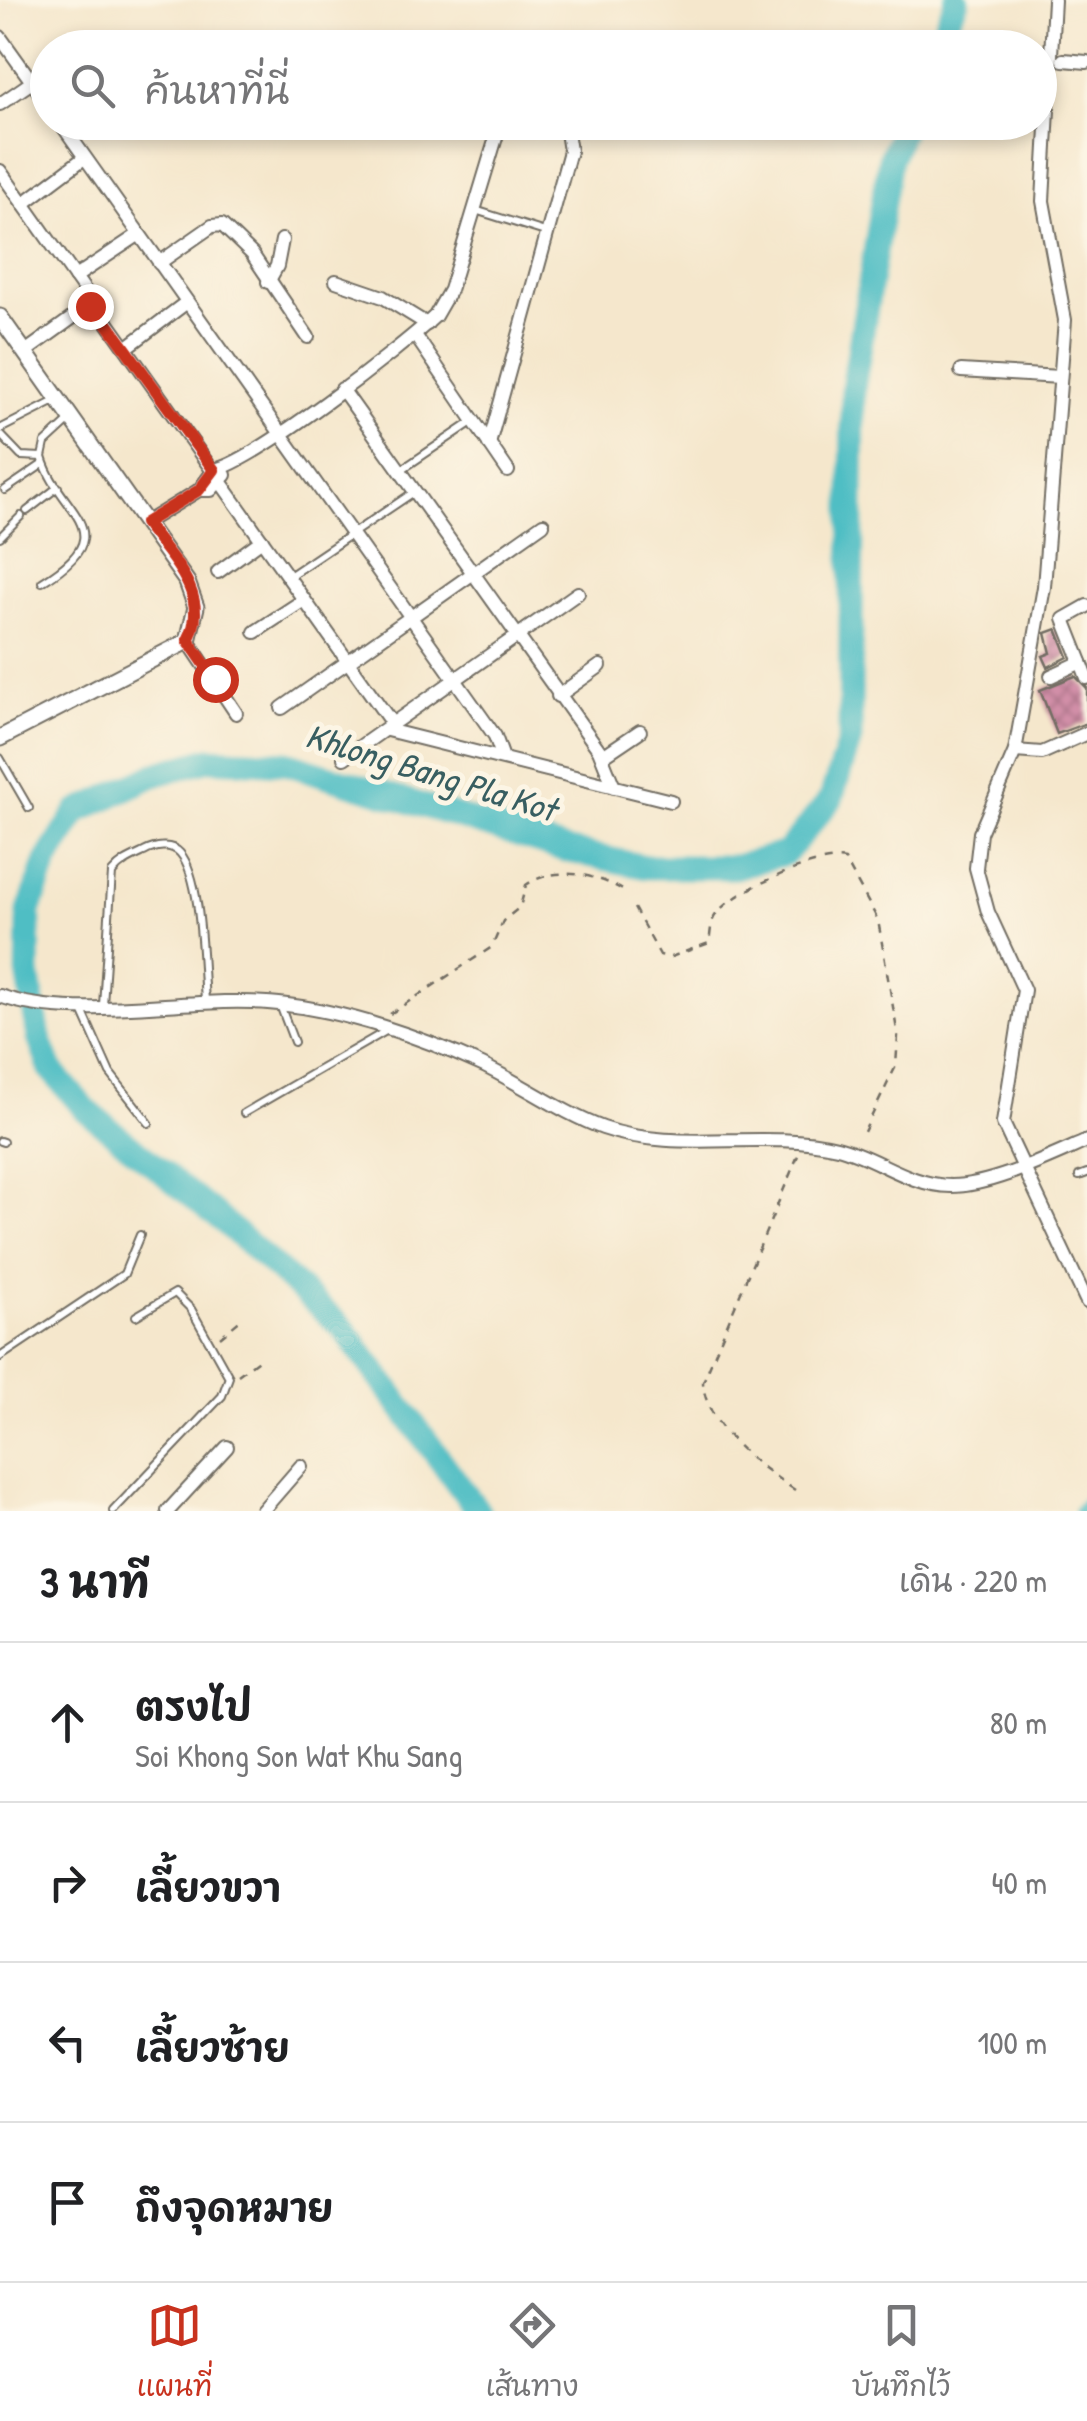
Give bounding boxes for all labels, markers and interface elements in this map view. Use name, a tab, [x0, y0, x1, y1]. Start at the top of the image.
search box	[30, 30, 1057, 140]
icon: search	[65, 58, 120, 113]
text: ค้นหาที่นี่	[145, 64, 289, 116]
route end	[68, 284, 114, 330]
route start	[193, 657, 239, 703]
water label: Khlong Bang Pla Kot	[300, 712, 567, 834]
text: 3 นาที	[40, 1553, 149, 1610]
text: เดิน · 220 m	[899, 1559, 1047, 1602]
text: ตรงไป	[135, 1680, 252, 1732]
icon: ahead	[40, 1695, 95, 1750]
text: 80 m	[990, 1701, 1047, 1744]
text: Soi Khong Son Wat Khu Sang	[135, 1734, 463, 1777]
icon: right	[40, 1855, 95, 1910]
text: เลี้ยวขวา	[135, 1861, 281, 1913]
text: 40 m	[992, 1861, 1047, 1904]
icon: left	[40, 2015, 95, 2070]
text: เลี้ยวซ้าย	[135, 2021, 290, 2073]
text: 100 m	[978, 2021, 1047, 2064]
icon: arrive	[40, 2175, 95, 2230]
text: ถึงจุดหมาย	[135, 2181, 333, 2233]
tab: แผนที่	[137, 2298, 212, 2407]
tab: เส้นทาง	[486, 2298, 578, 2407]
tab: บันทึกไว้	[852, 2298, 950, 2407]

